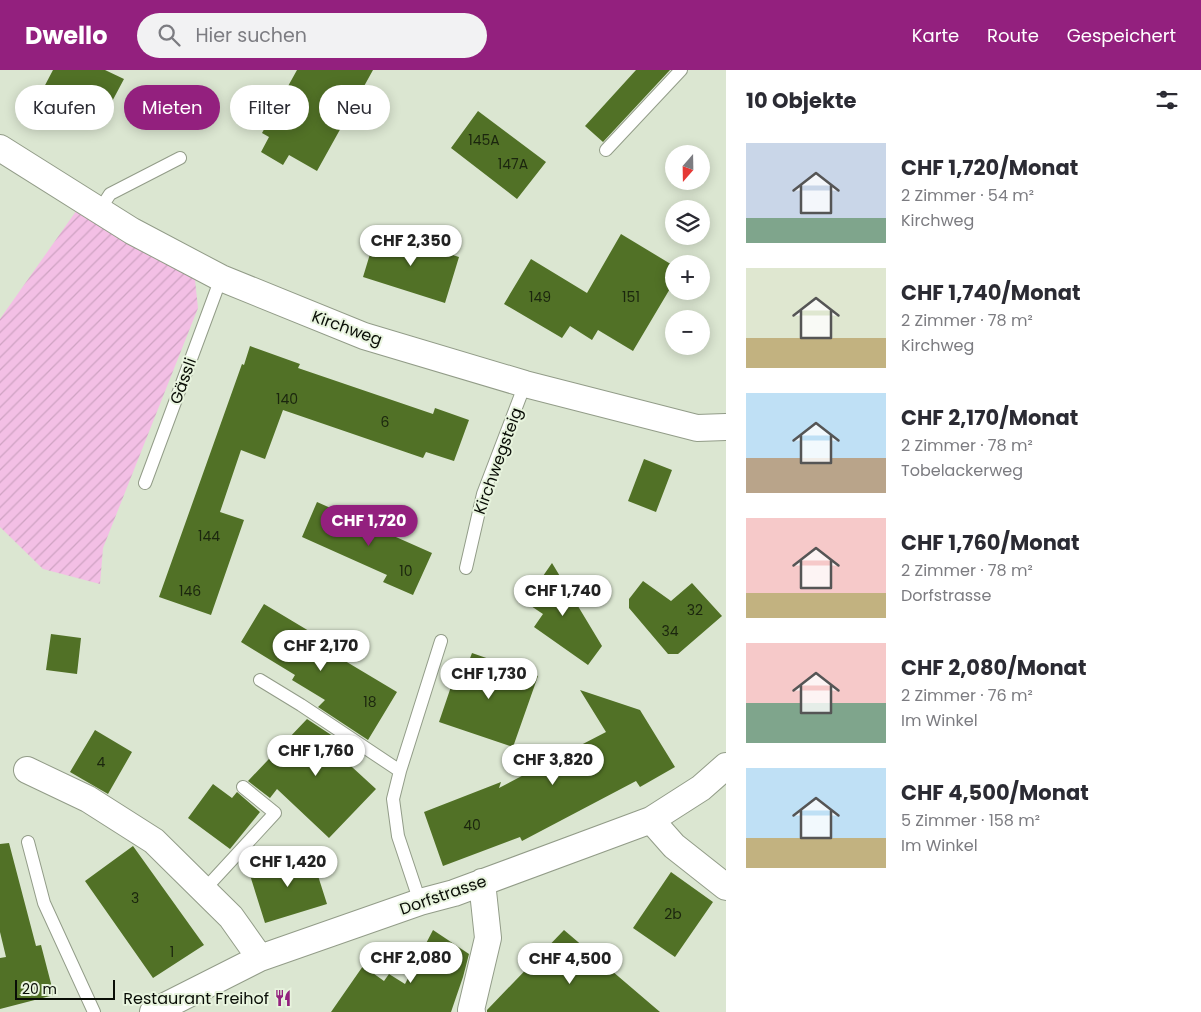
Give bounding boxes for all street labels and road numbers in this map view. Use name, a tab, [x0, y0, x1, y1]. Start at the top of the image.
street label: Kirchweg	[309, 305, 385, 351]
street label: Gässli	[164, 355, 202, 407]
street label: Kirchwegsteig	[468, 404, 528, 518]
street label: Dorfstrasse	[397, 869, 490, 921]

